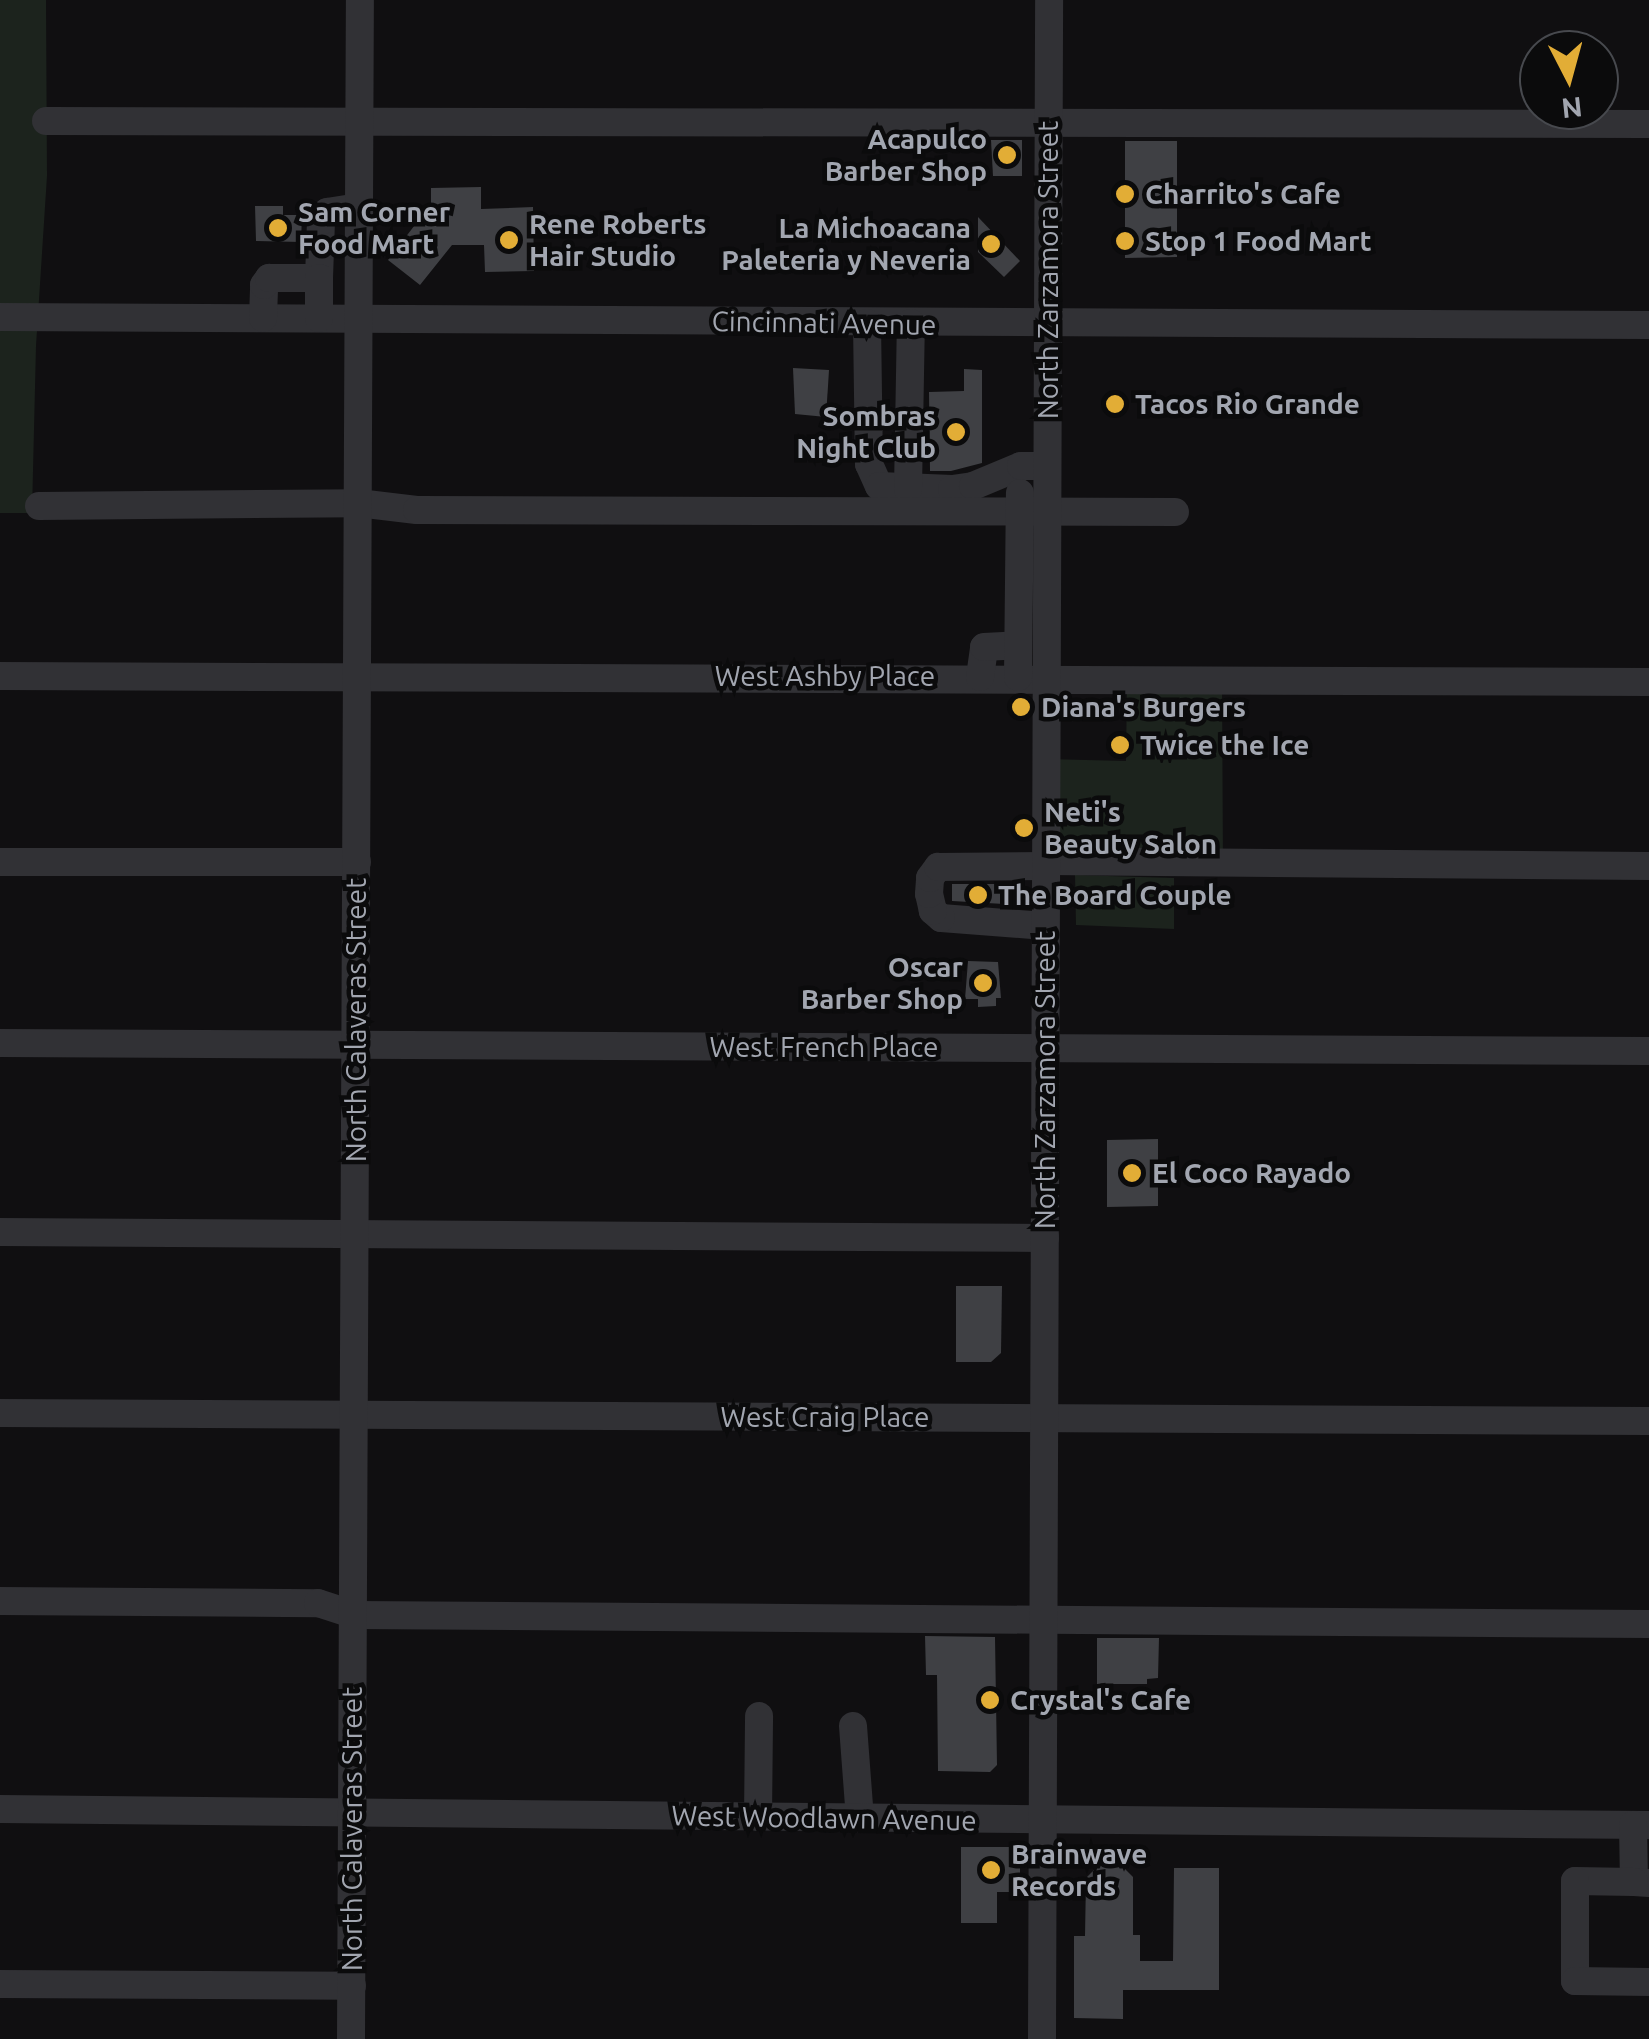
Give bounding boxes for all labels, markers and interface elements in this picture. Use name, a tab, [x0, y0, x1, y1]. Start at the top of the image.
north arrow	[1519, 30, 1619, 130]
text: N	[1560, 92, 1584, 125]
street label: North Zarzamora Street	[1031, 121, 1065, 419]
place label: Acapulco Barber Shop	[825, 122, 987, 188]
marker: Acapulco Barber Shop	[996, 144, 1018, 166]
place label: Charrito's Cafe	[1145, 177, 1341, 211]
marker: Charrito's Cafe	[1114, 183, 1136, 205]
place label: Sam Corner Food Mart	[298, 195, 450, 261]
place label: Rene Roberts Hair Studio	[529, 207, 706, 273]
place label: La Michoacana Paleteria y Neveria	[721, 211, 971, 277]
marker: Sam Corner Food Mart	[267, 217, 289, 239]
place label: Stop 1 Food Mart	[1145, 224, 1372, 258]
marker: Rene Roberts Hair Studio	[498, 229, 520, 251]
marker: Stop 1 Food Mart	[1114, 230, 1136, 252]
marker: La Michoacana Paleteria y Neveria	[980, 233, 1002, 255]
street label: Cincinnati Avenue	[711, 304, 937, 342]
place label: Tacos Rio Grande	[1135, 387, 1360, 421]
marker: Tacos Rio Grande	[1104, 393, 1126, 415]
place label: Sombras Night Club	[796, 399, 936, 465]
marker: Sombras Night Club	[945, 421, 967, 443]
street label: West Ashby Place	[715, 659, 935, 693]
place label: Diana's Burgers	[1041, 690, 1246, 724]
marker: Diana's Burgers	[1010, 696, 1032, 718]
place label: Twice the Ice	[1140, 728, 1309, 762]
marker: Twice the Ice	[1109, 734, 1131, 756]
place label: Neti's Beauty Salon	[1044, 795, 1217, 861]
marker: Neti's Beauty Salon	[1013, 817, 1035, 839]
street label: North Calaveras Street	[339, 878, 373, 1162]
place label: The Board Couple	[998, 878, 1232, 912]
marker: The Board Couple	[967, 884, 989, 906]
street label: North Zarzamora Street	[1028, 931, 1062, 1229]
place label: Oscar Barber Shop	[801, 950, 963, 1016]
marker: Oscar Barber Shop	[972, 972, 994, 994]
street label: West French Place	[709, 1030, 939, 1064]
place label: El Coco Rayado	[1152, 1156, 1351, 1190]
marker: El Coco Rayado	[1121, 1162, 1143, 1184]
street label: West Craig Place	[721, 1400, 929, 1434]
place label: Crystal's Cafe	[1010, 1683, 1191, 1717]
street label: North Calaveras Street	[335, 1687, 369, 1971]
marker: Crystal's Cafe	[979, 1689, 1001, 1711]
street label: West Woodlawn Avenue	[671, 1799, 977, 1837]
place label: Brainwave Records	[1011, 1837, 1147, 1903]
marker: Brainwave Records	[980, 1859, 1002, 1881]

